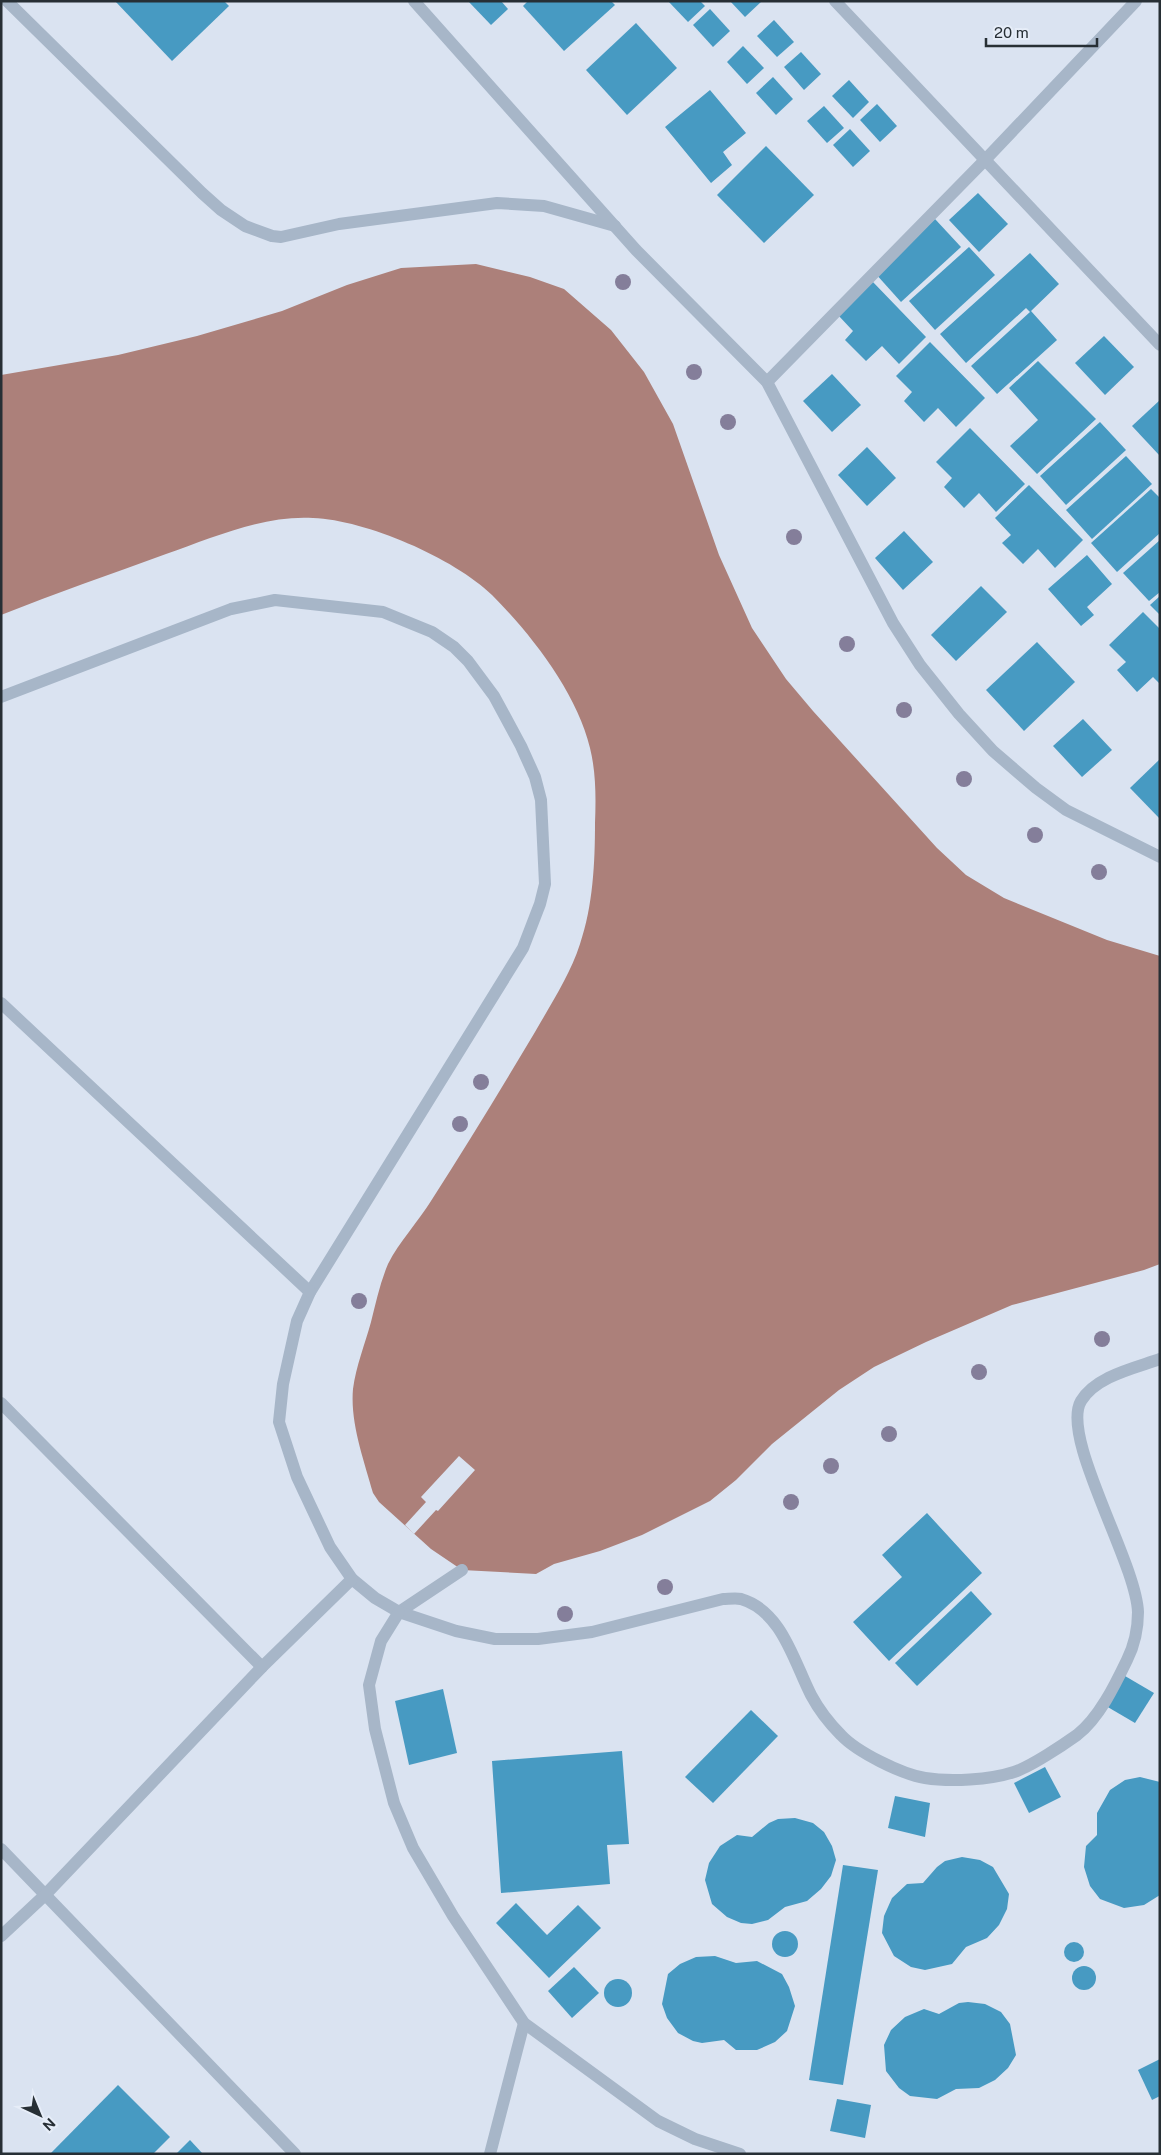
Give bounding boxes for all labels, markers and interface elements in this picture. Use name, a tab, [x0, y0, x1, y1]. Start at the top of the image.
scale bar	[986, 15, 1097, 47]
text: 20 m	[994, 24, 1029, 41]
north arrow	[15, 2090, 65, 2140]
text: N	[40, 2115, 59, 2134]

